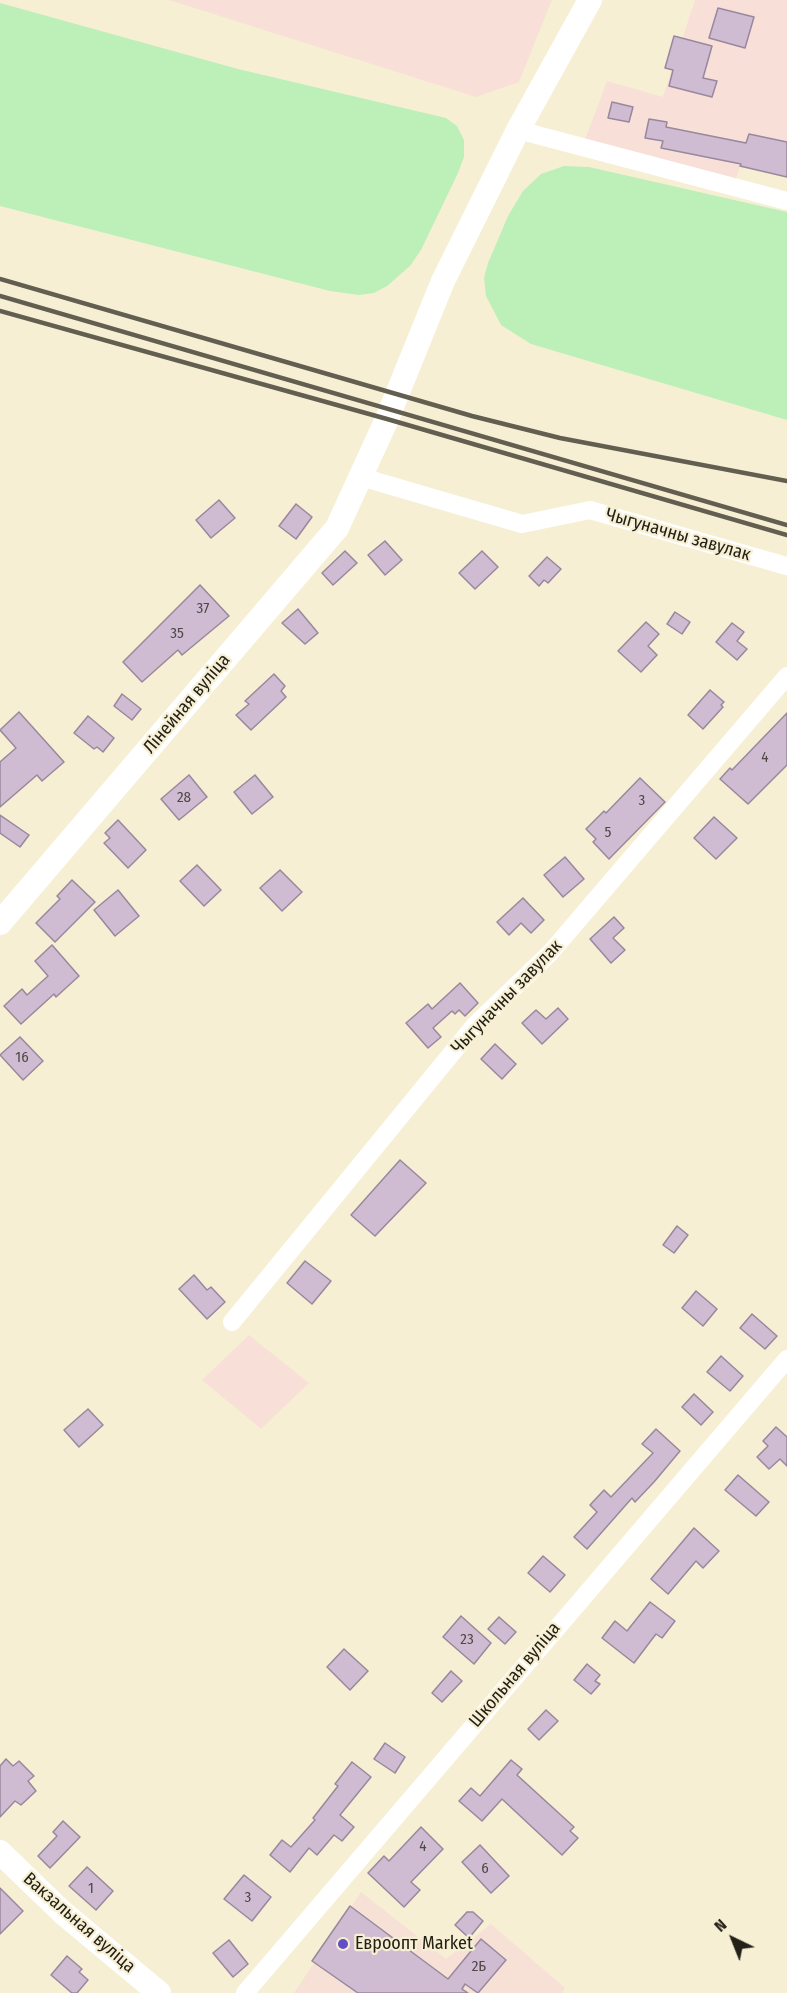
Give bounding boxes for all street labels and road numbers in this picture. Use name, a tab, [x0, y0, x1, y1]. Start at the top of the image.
street label: Чыгуначны завулак	[603, 504, 753, 566]
street label: Лінейная вуліца	[139, 650, 235, 758]
street label: Чыгуначны завулак	[447, 936, 567, 1058]
street label: Школьная вуліца	[465, 1618, 565, 1732]
street label: Вакзальная вуліца	[18, 1868, 140, 1978]

